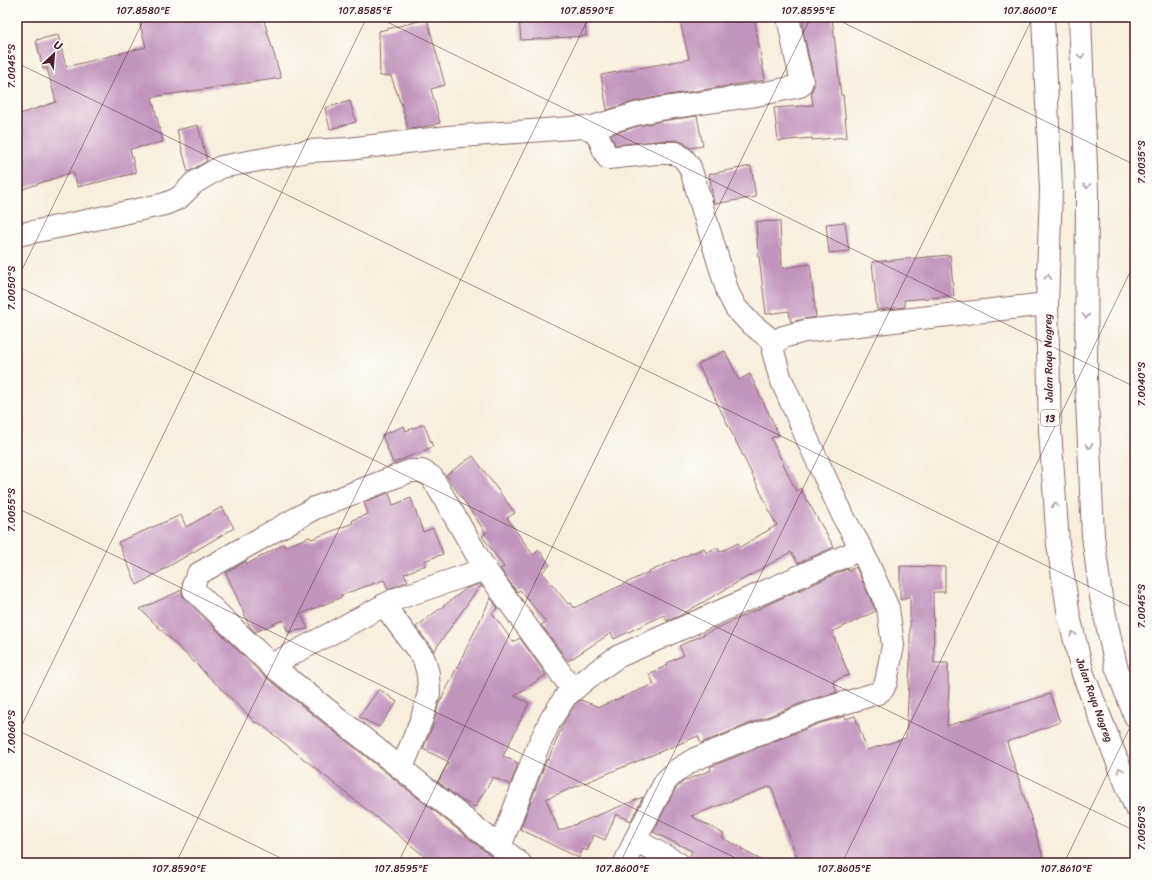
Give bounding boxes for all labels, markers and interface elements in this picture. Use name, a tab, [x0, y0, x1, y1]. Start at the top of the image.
text: 107.8580°E	[116, 2, 171, 20]
text: 107.8585°E	[338, 2, 393, 20]
text: 107.8590°E	[560, 2, 615, 20]
text: 107.8595°E	[781, 2, 836, 20]
text: 107.8600°E	[1003, 2, 1058, 20]
north arrow	[34, 34, 74, 74]
text: U	[51, 35, 66, 56]
text: 7.0045°S	[3, 43, 21, 88]
one-way arrow	[1077, 53, 1086, 59]
text: 7.0035°S	[1133, 140, 1151, 184]
one-way arrow	[1083, 183, 1091, 189]
text: 7.0050°S	[3, 265, 21, 310]
one-way arrow	[1044, 274, 1052, 280]
street label: Jalan Raya Nagreg	[1038, 313, 1059, 403]
one-way arrow	[1082, 313, 1090, 319]
text: 7.0040°S	[1133, 361, 1151, 406]
road number: 13	[1041, 410, 1059, 426]
one-way arrow	[1085, 443, 1093, 449]
text: 7.0055°S	[3, 487, 21, 532]
one-way arrow	[1051, 502, 1060, 508]
text: 7.0045°S	[1133, 583, 1151, 628]
one-way arrow	[1070, 631, 1078, 637]
street label: Jalan Raya Nagreg	[1070, 654, 1119, 745]
text: 7.0060°S	[3, 709, 21, 754]
one-way arrow	[1117, 766, 1125, 773]
text: 7.0050°S	[1133, 805, 1151, 850]
text: 107.8590°E	[152, 860, 207, 878]
text: 107.8595°E	[374, 860, 429, 878]
text: 107.8600°E	[595, 860, 650, 878]
text: 107.8605°E	[817, 860, 872, 878]
text: 107.8610°E	[1040, 860, 1093, 878]

